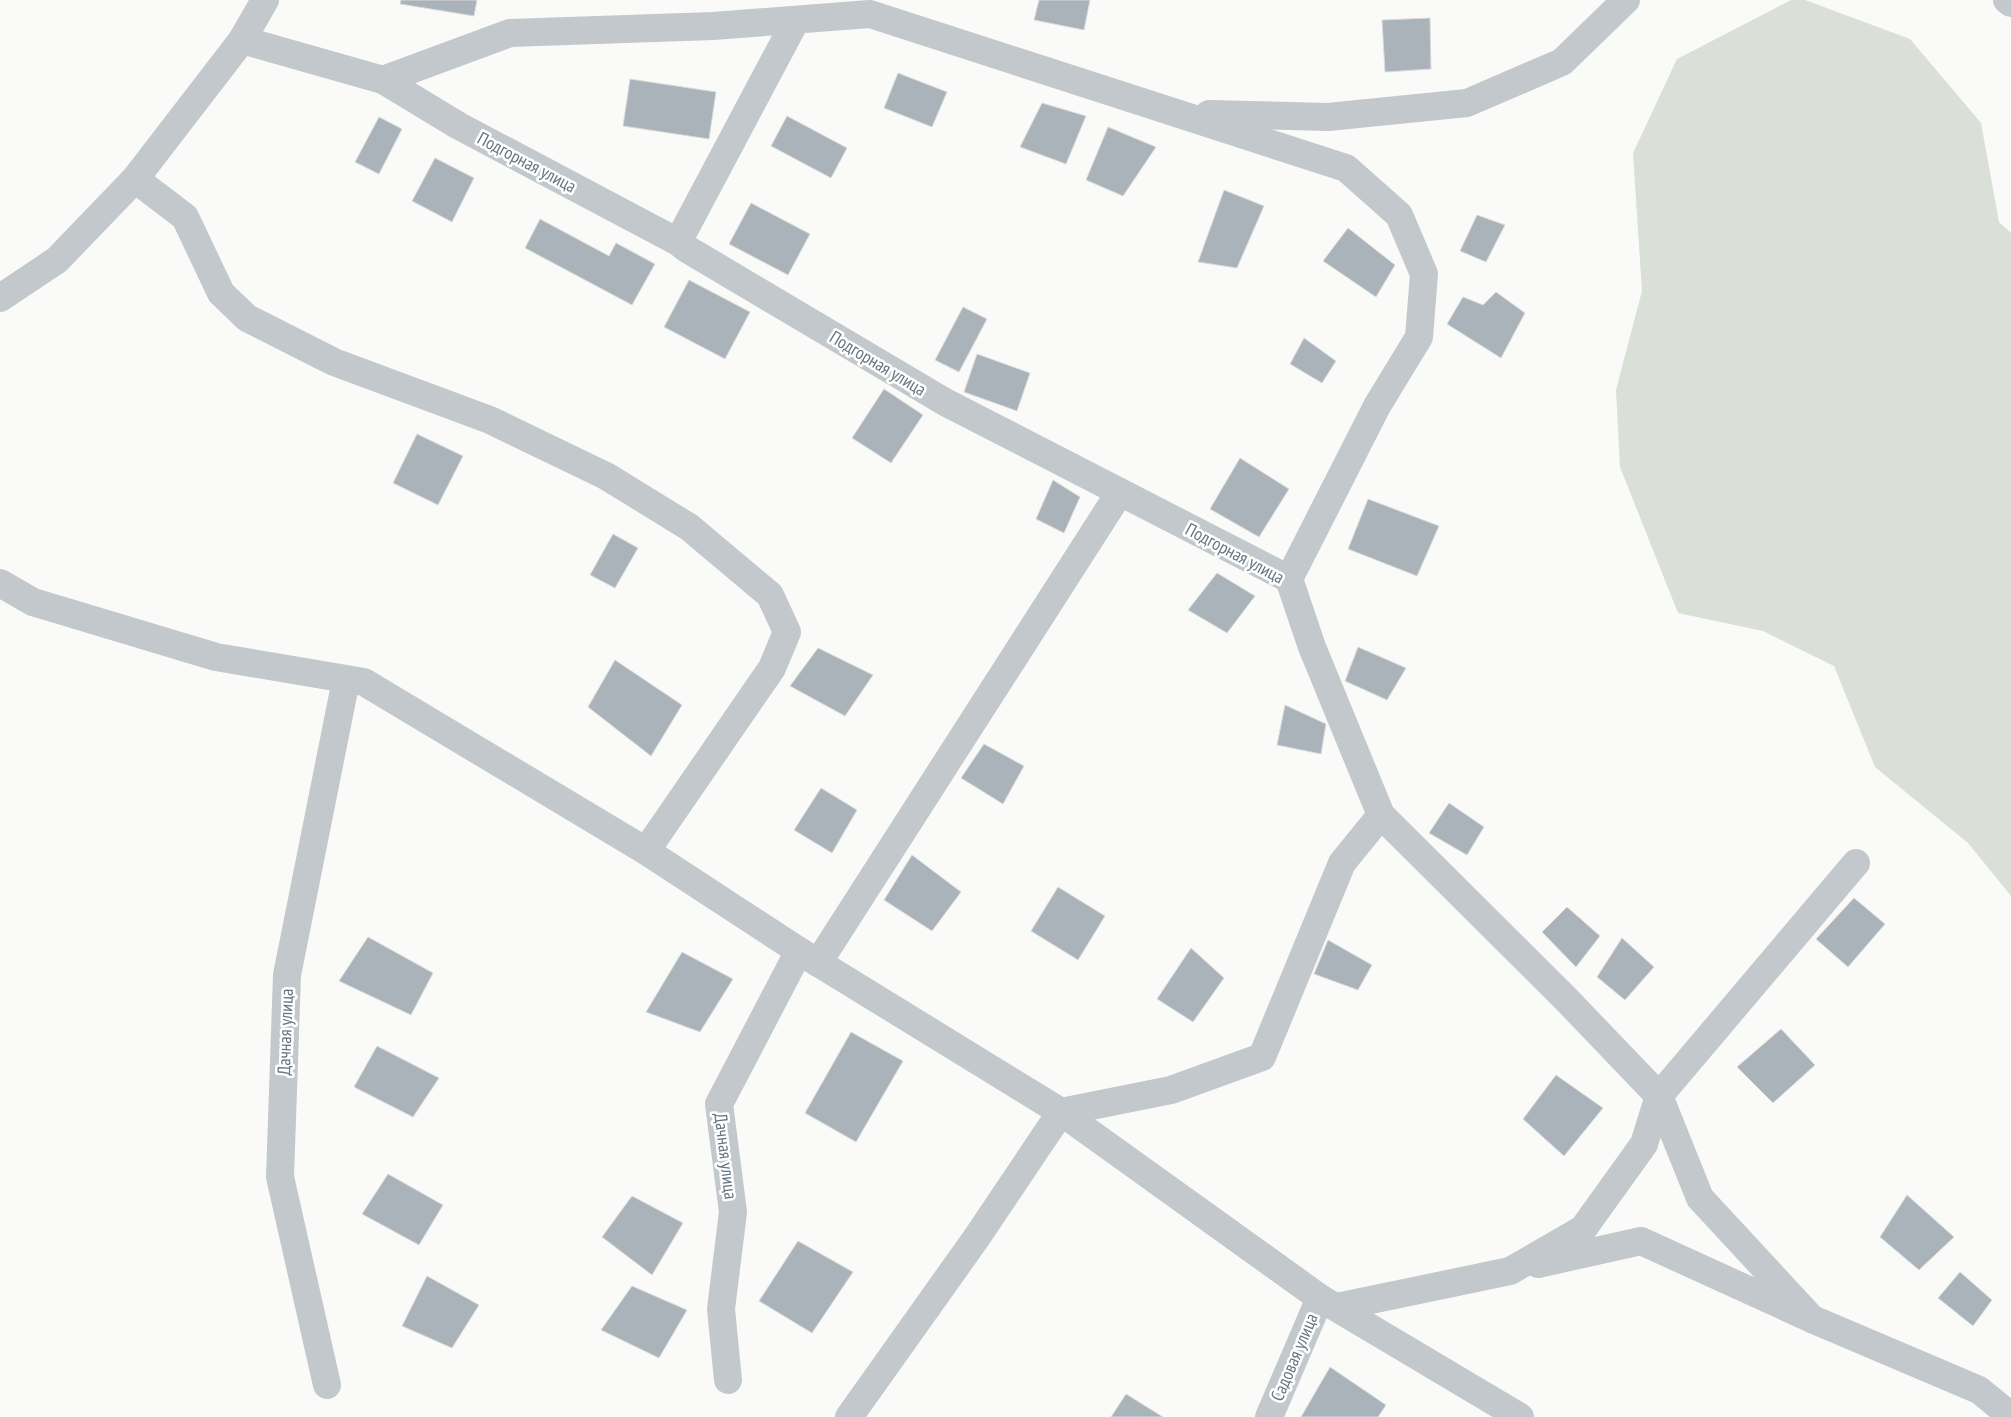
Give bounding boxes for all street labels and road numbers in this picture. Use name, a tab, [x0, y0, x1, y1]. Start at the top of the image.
street label: Подгорная улица	[474, 126, 580, 198]
street label: Подгорная улица	[826, 325, 930, 401]
street label: Подгорная улица	[1182, 517, 1288, 589]
street label: Дачная улица	[272, 988, 298, 1076]
street label: Дачная улица	[709, 1112, 743, 1200]
street label: Садовая улица	[1265, 1310, 1323, 1404]

